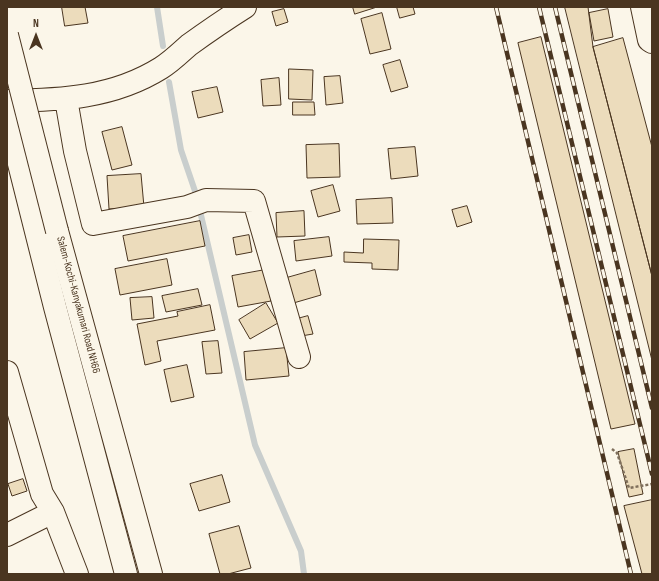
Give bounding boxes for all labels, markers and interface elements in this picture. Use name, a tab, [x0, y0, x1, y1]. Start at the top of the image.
north arrow	[16, 16, 56, 56]
text: N	[33, 17, 39, 30]
street label: Salem-Kochi-Kanyakumari Road NH66	[53, 235, 103, 375]

